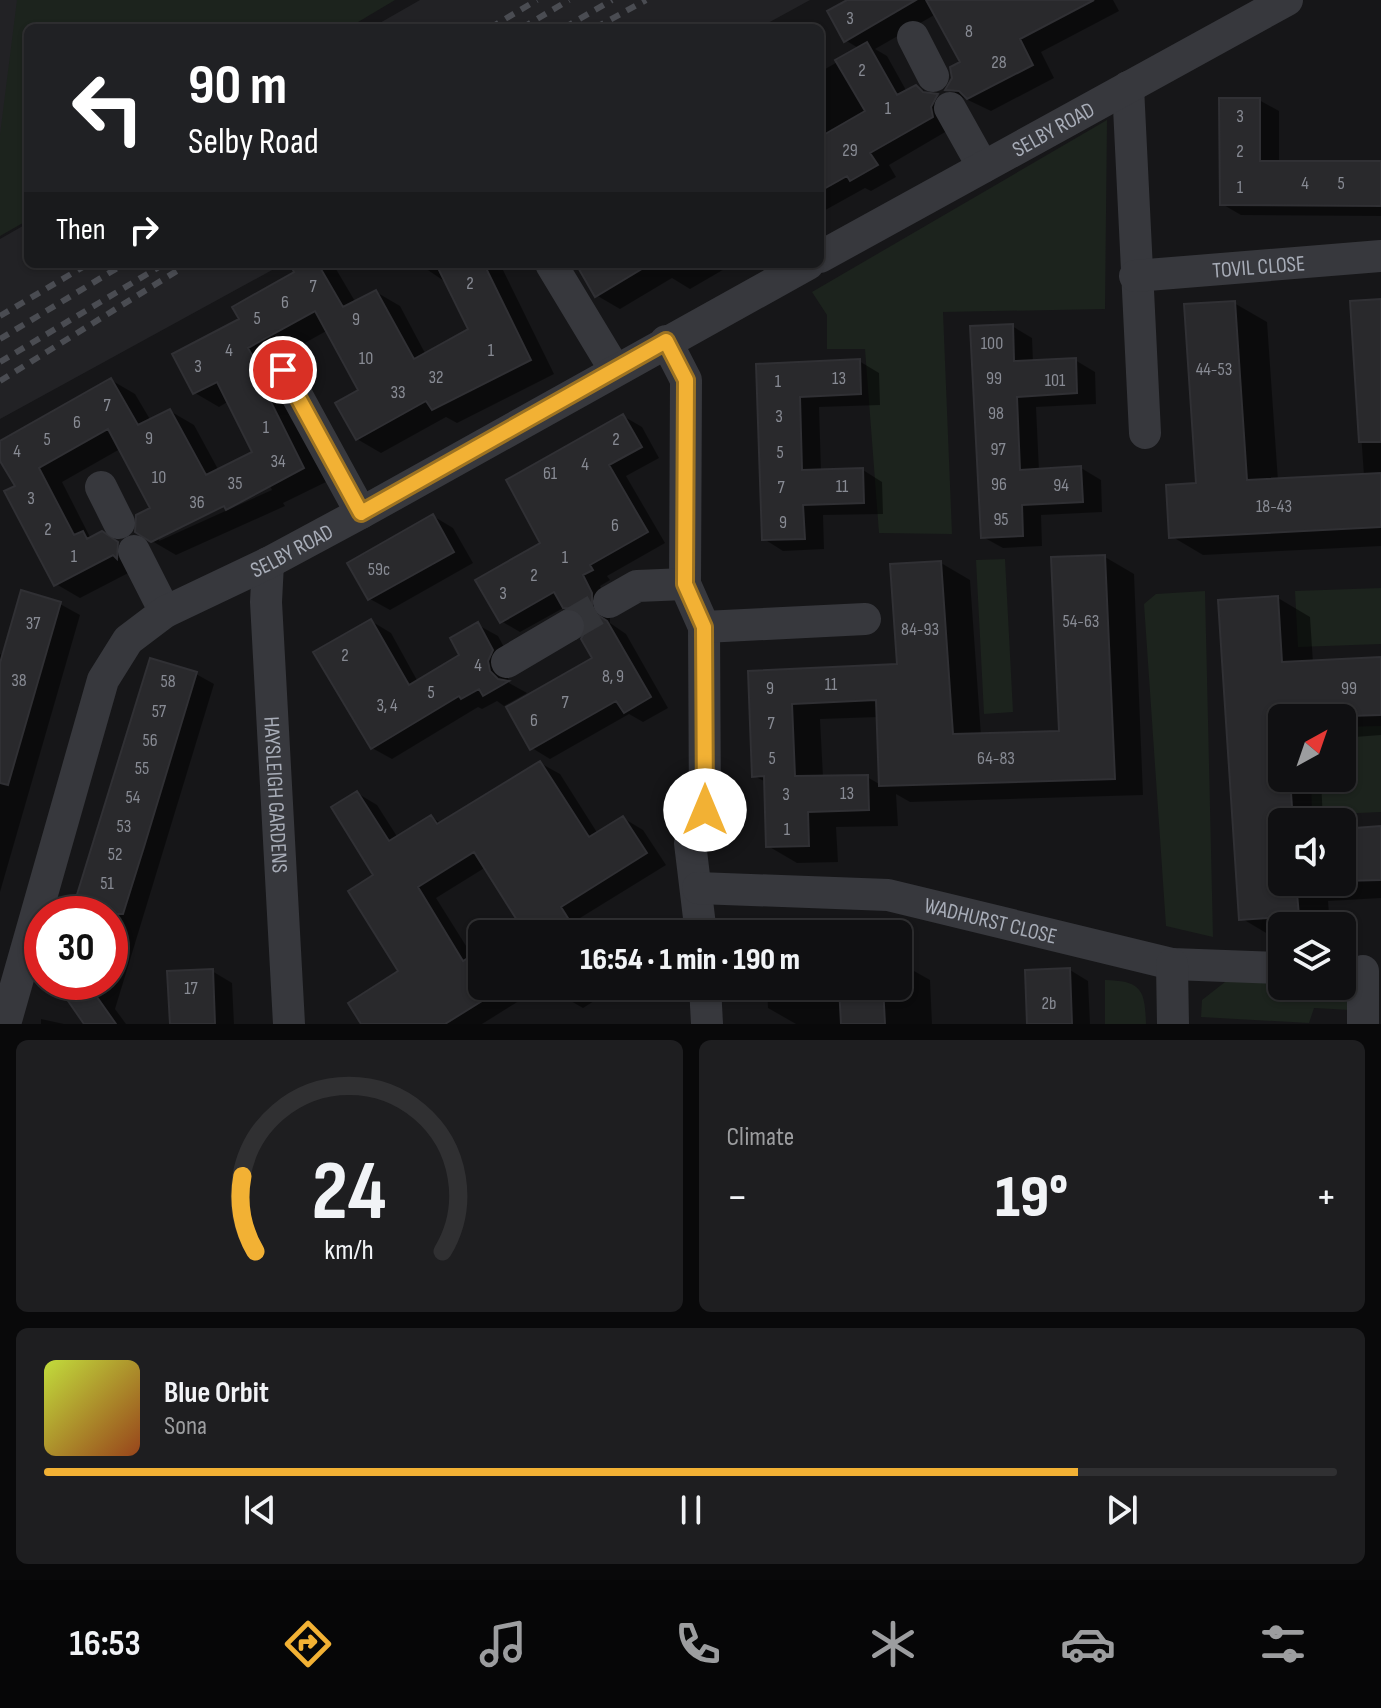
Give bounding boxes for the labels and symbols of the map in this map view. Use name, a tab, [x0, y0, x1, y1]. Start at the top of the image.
house number: 3	[846, 8, 854, 29]
house number: 8	[965, 21, 973, 42]
house number: 28	[991, 52, 1007, 73]
house number: 2	[858, 60, 866, 81]
street label: SELBY ROAD	[1008, 97, 1100, 164]
house number: 1	[885, 98, 892, 119]
house number: 3	[1236, 106, 1244, 127]
house number: 29	[842, 140, 858, 161]
house number: 2	[1236, 141, 1244, 162]
house number: 4	[1301, 173, 1309, 194]
house number: 5	[1337, 173, 1345, 194]
house number: 1	[1237, 177, 1244, 198]
street label: TOVIL CLOSE	[1211, 250, 1306, 285]
house number: 2	[466, 273, 474, 294]
house number: 7	[309, 276, 317, 297]
house number: 6	[281, 292, 289, 313]
house number: 5	[253, 308, 261, 329]
house number: 9	[352, 309, 360, 330]
house number: 100	[981, 333, 1003, 354]
pin	[249, 336, 317, 404]
house number: 4	[225, 340, 233, 361]
house number: 1	[488, 340, 495, 361]
house number: 10	[359, 348, 373, 369]
house number: 3	[194, 356, 202, 377]
house number: 44-53	[1196, 359, 1232, 380]
house number: 32	[429, 367, 443, 388]
house number: 13	[832, 368, 846, 389]
house number: 99	[986, 368, 1002, 389]
house number: 101	[1045, 370, 1066, 391]
house number: 1	[775, 371, 782, 392]
house number: 33	[390, 382, 406, 403]
house number: 7	[103, 395, 111, 416]
house number: 98	[988, 403, 1004, 424]
house number: 3	[775, 406, 783, 427]
house number: 6	[73, 412, 81, 433]
house number: 1	[263, 417, 270, 438]
house number: 9	[145, 428, 153, 449]
house number: 5	[43, 429, 51, 450]
house number: 2	[612, 429, 620, 450]
house number: 97	[990, 439, 1006, 460]
house number: 4	[13, 441, 21, 462]
house number: 5	[776, 442, 784, 463]
house number: 34	[270, 451, 286, 472]
house number: 4	[581, 454, 589, 475]
house number: 61	[543, 463, 558, 484]
house number: 10	[152, 467, 166, 488]
house number: 35	[228, 473, 242, 494]
house number: 96	[991, 474, 1007, 495]
house number: 94	[1053, 475, 1069, 496]
house number: 11	[836, 476, 849, 497]
house number: 7	[777, 477, 785, 498]
house number: 3	[27, 488, 35, 509]
house number: 36	[189, 492, 205, 513]
house number: 18-43	[1256, 496, 1292, 517]
house number: 95	[993, 509, 1009, 530]
house number: 9	[779, 512, 787, 533]
house number: 6	[611, 515, 619, 536]
house number: 2	[44, 519, 52, 540]
street label: SELBY ROAD	[246, 519, 338, 584]
house number: 1	[71, 546, 78, 567]
house number: 1	[562, 547, 569, 568]
house number: 59c	[368, 559, 390, 580]
house number: 2	[530, 565, 538, 586]
house number: 3	[499, 583, 507, 604]
house number: 54-63	[1063, 611, 1099, 632]
house number: 37	[26, 613, 41, 634]
house number: 84-93	[901, 619, 939, 640]
house number: 2	[341, 645, 349, 666]
house number: 4	[474, 655, 482, 676]
house number: 8, 9	[602, 666, 624, 687]
house number: 38	[11, 670, 27, 691]
house number: 58	[160, 671, 176, 692]
house number: 11	[825, 674, 838, 695]
house number: 9	[766, 678, 774, 699]
house number: 99	[1341, 678, 1357, 699]
house number: 5	[427, 682, 435, 703]
house number: 7	[561, 692, 569, 713]
house number: 3, 4	[376, 695, 398, 716]
house number: 57	[152, 701, 167, 722]
north arrow	[1268, 704, 1356, 792]
house number: 6	[530, 710, 538, 731]
house number: 7	[767, 713, 775, 734]
street label: HAYSLEIGH GARDENS	[257, 716, 293, 874]
house number: 56	[142, 730, 158, 751]
house number: 5	[768, 748, 776, 769]
house number: 64-83	[977, 748, 1015, 769]
house number: 55	[135, 758, 149, 779]
position arrow	[663, 768, 747, 852]
house number: 13	[840, 783, 854, 804]
house number: 3	[782, 784, 790, 805]
house number: 54	[126, 787, 141, 808]
house number: 53	[117, 816, 131, 837]
house number: 1	[784, 819, 791, 840]
house number: 52	[108, 844, 122, 865]
house number: 51	[100, 873, 114, 894]
street label: WADHURST CLOSE	[921, 892, 1060, 951]
speed limit sign: 30	[24, 896, 128, 1000]
house number: 17	[184, 978, 199, 999]
house number: 2b	[1042, 993, 1056, 1014]

